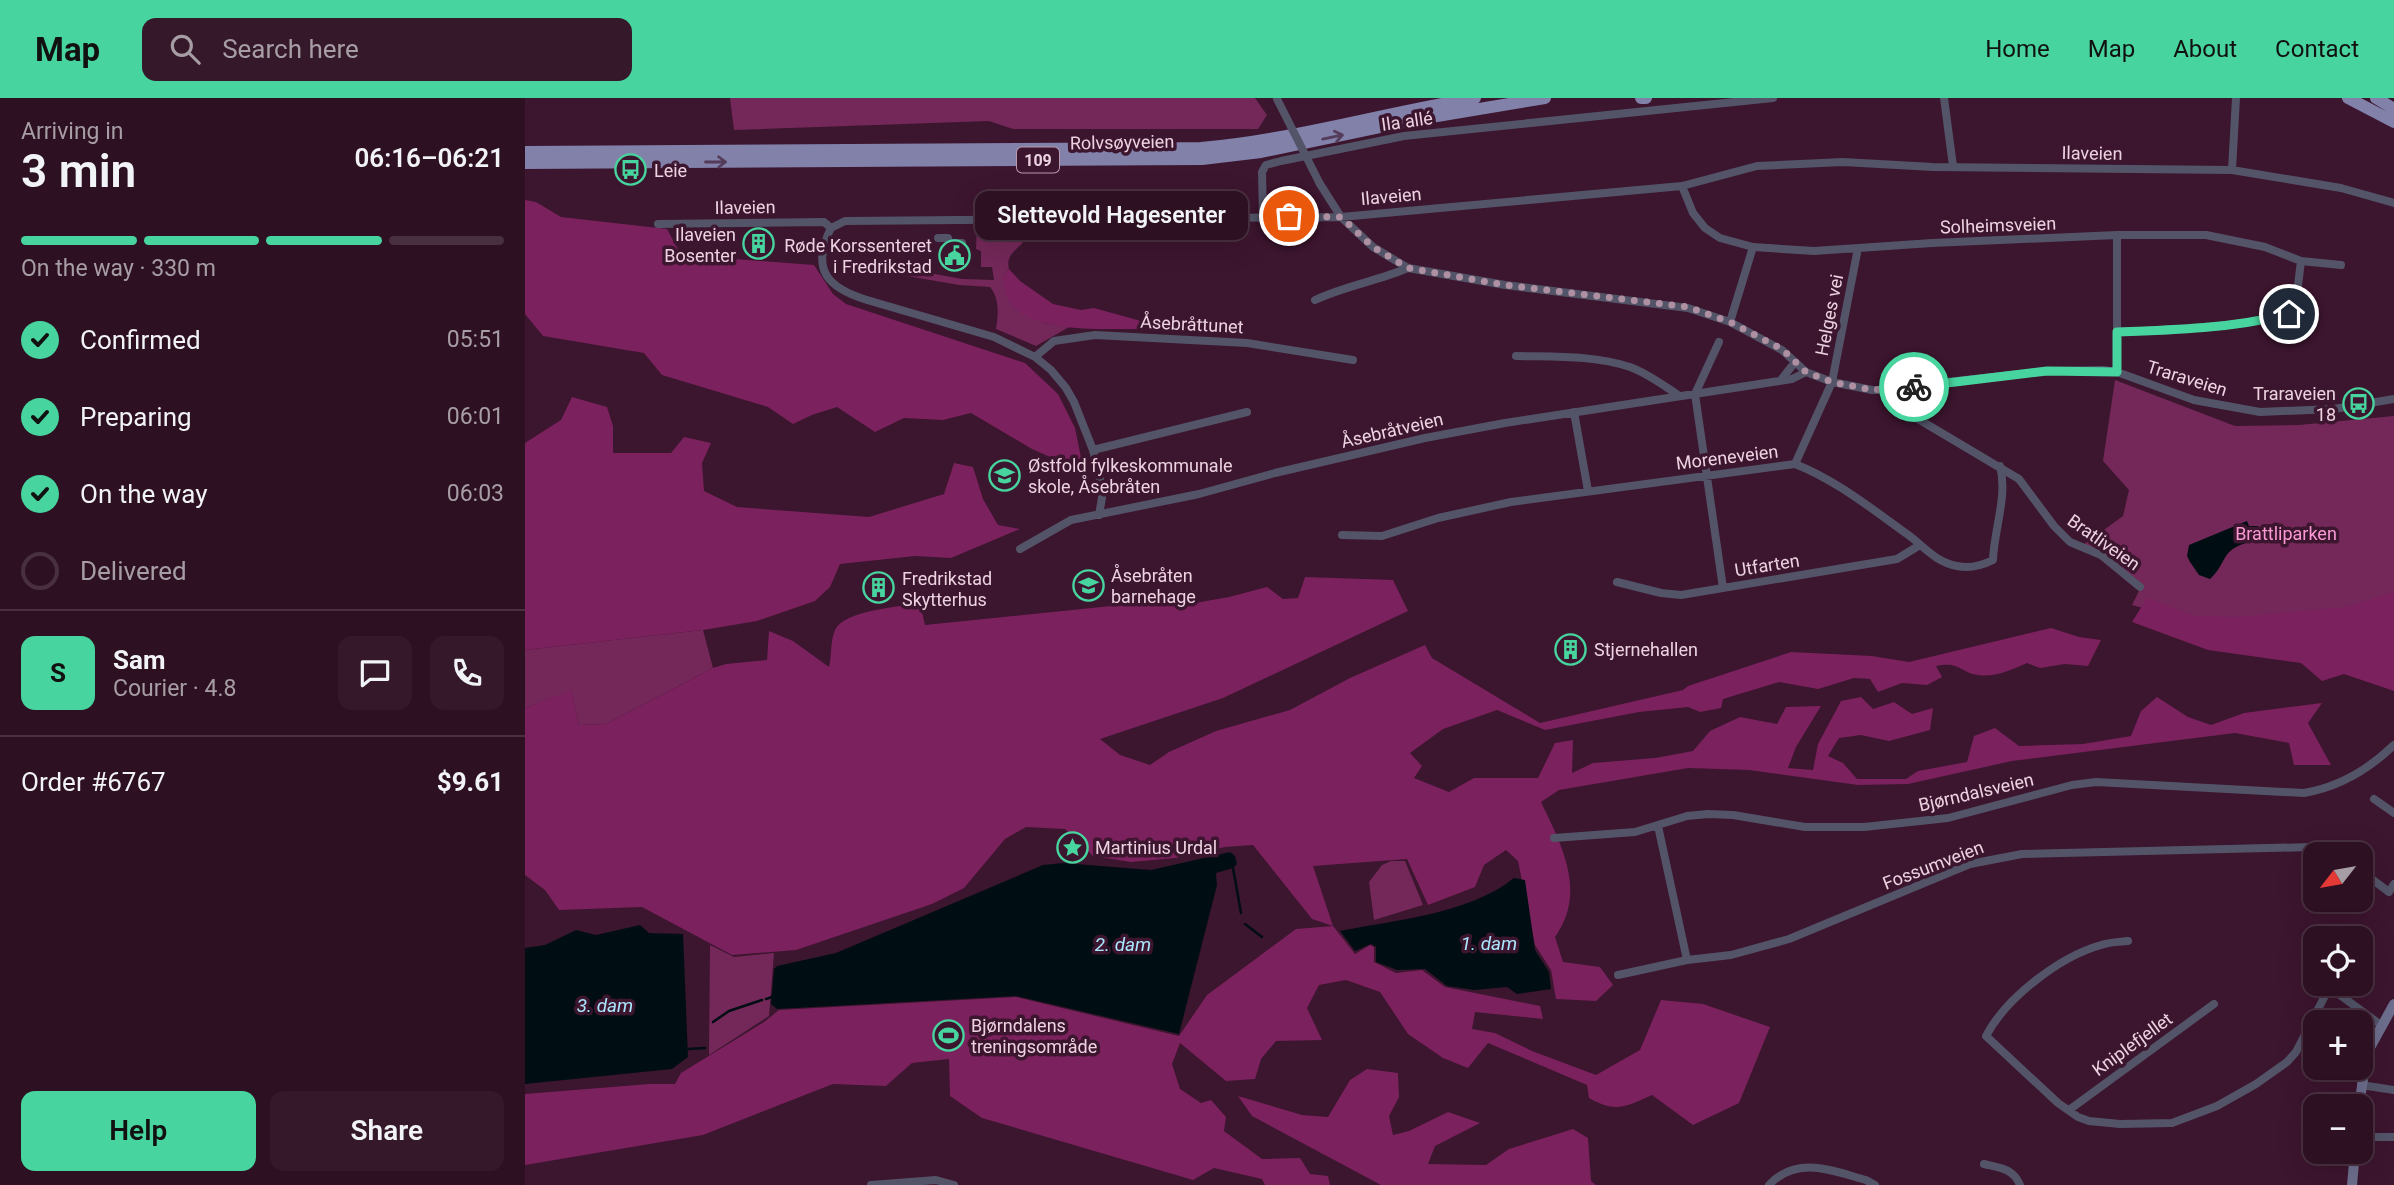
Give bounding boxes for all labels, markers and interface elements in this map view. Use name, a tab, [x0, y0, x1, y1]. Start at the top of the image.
search box	[142, 18, 632, 81]
text: Map	[35, 30, 100, 69]
icon: search	[166, 30, 204, 68]
text: Search here	[222, 34, 359, 64]
text: Home	[1985, 35, 2050, 63]
text: Map	[2088, 35, 2135, 63]
text: About	[2173, 35, 2237, 63]
text: Contact	[2275, 35, 2359, 63]
street label: Ila allé	[1380, 107, 1434, 135]
text: Arriving in	[21, 118, 124, 145]
one-way arrow	[1321, 130, 1344, 144]
street label: Rolvsøyveien	[1070, 131, 1174, 153]
street label: Ilaveien	[2061, 142, 2123, 164]
text: 06:16–06:21	[354, 143, 504, 173]
text: 3 min	[21, 144, 136, 198]
road number: 109	[1017, 148, 1059, 172]
bus stop icon: Leie	[614, 153, 648, 187]
one-way arrow	[704, 155, 727, 169]
place label: Leie	[654, 160, 687, 181]
street label: Ilaveien	[1360, 183, 1422, 209]
pin	[1259, 186, 1319, 246]
callout: Slettevold Hagesenter	[974, 192, 1247, 240]
street label: Ilaveien	[714, 196, 776, 218]
icon: bag	[1270, 197, 1308, 235]
text: Slettevold Hagesenter	[997, 202, 1226, 229]
street label: Solheimsveien	[1940, 212, 2056, 238]
place label: Ilaveien Bosenter	[664, 224, 736, 266]
building icon: Ilaveien Bosenter	[742, 227, 776, 261]
place label: Røde Korssenteret i Fredrikstad	[784, 235, 932, 277]
public building icon: Røde Korssenteret i Fredrikstad	[938, 238, 972, 272]
text: On the way · 330 m	[21, 255, 216, 282]
street label: Helges vei	[1811, 272, 1847, 358]
pin	[2259, 284, 2319, 344]
icon: home	[2270, 295, 2308, 333]
street label: Åsebråttunet	[1140, 310, 1244, 337]
icon: check	[21, 321, 59, 359]
text: Confirmed	[80, 325, 201, 355]
text: 05:51	[447, 326, 504, 353]
courier	[1879, 352, 1949, 422]
street label: Traraveien	[2144, 356, 2230, 400]
icon: bike	[1895, 368, 1933, 406]
place label: Traraveien 18	[2253, 383, 2336, 425]
bus stop icon: Traraveien 18	[2342, 386, 2376, 420]
icon: check	[21, 398, 59, 436]
text: Preparing	[80, 402, 192, 432]
text: 06:01	[447, 403, 504, 430]
street label: Åsebråtveien	[1339, 407, 1445, 452]
street label: Moreneveien	[1675, 440, 1779, 474]
place label: Østfold fylkeskommunale skole, Åsebråten	[1028, 455, 1233, 497]
school or university icon: Østfold fylkeskommunale skole, Åsebråten	[988, 458, 1022, 492]
icon: check	[21, 475, 59, 513]
text: On the way	[80, 479, 208, 509]
text: 06:03	[447, 480, 504, 507]
street label: Bratliveien	[2064, 509, 2144, 575]
park label: Brattliparken	[2235, 523, 2337, 544]
street label: Utfarten	[1733, 550, 1801, 580]
text: Delivered	[80, 556, 187, 586]
place label: Åsebråten barnehage	[1111, 564, 1196, 607]
place label: Fredrikstad Skytterhus	[902, 568, 992, 610]
school or university icon: Åsebråten barnehage	[1071, 568, 1105, 602]
building icon: Fredrikstad Skytterhus	[862, 571, 896, 605]
building icon: Stjernehallen	[1554, 632, 1588, 666]
button: chat	[338, 636, 412, 710]
button: phone	[430, 636, 504, 710]
place label: Stjernehallen	[1594, 639, 1698, 660]
text: Sam	[113, 645, 165, 675]
text: S	[50, 658, 66, 688]
text: Courier · 4.8	[113, 675, 236, 702]
text: Order #6767	[21, 767, 166, 797]
text: $9.61	[437, 767, 504, 797]
street label: Bjørndalsveien	[1916, 769, 2036, 815]
place icon: Martinius Urdal	[1055, 830, 1089, 864]
street label: Fossumveien	[1880, 836, 1986, 894]
place label: Martinius Urdal	[1095, 837, 1217, 858]
north arrow	[2303, 842, 2373, 912]
map controls	[2303, 842, 2373, 1164]
button: locate	[2303, 926, 2373, 996]
water label: 1. dam	[1461, 932, 1517, 955]
water label: 2. dam	[1095, 933, 1151, 956]
water label: 3. dam	[577, 994, 633, 1017]
street label: Kniplefjellet	[2088, 1008, 2176, 1080]
button: +	[2303, 1010, 2373, 1080]
place label: Bjørndalens treningsområde	[971, 1015, 1097, 1057]
sports icon: Bjørndalens treningsområde	[931, 1018, 965, 1052]
button: Help	[21, 1091, 256, 1171]
button: Share	[270, 1091, 504, 1171]
button: −	[2303, 1094, 2373, 1164]

